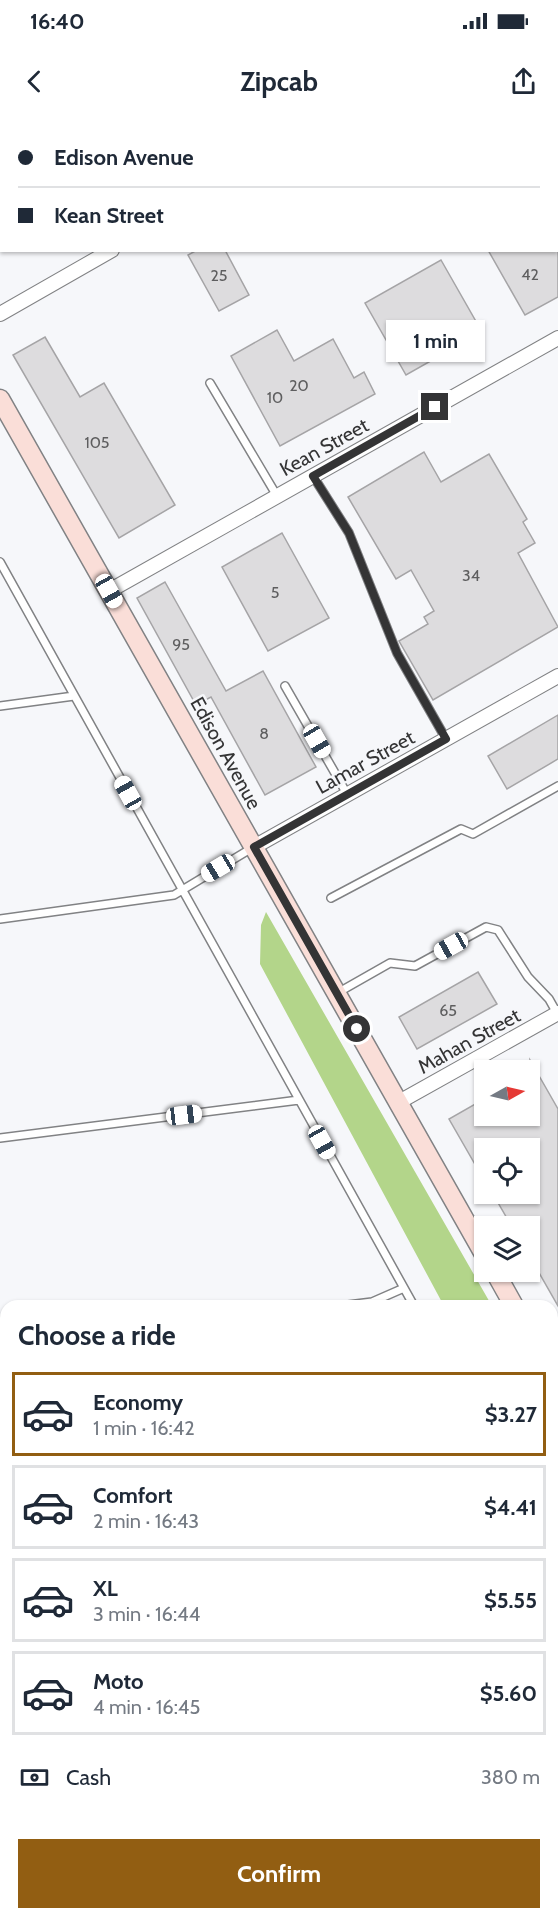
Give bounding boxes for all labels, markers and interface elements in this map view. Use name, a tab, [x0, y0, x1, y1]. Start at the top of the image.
text: 16:40	[30, 8, 85, 35]
icon: back	[18, 65, 51, 98]
text: Zipcab	[240, 65, 318, 98]
icon: share	[507, 65, 540, 98]
text: Edison Avenue	[54, 144, 194, 171]
text: Kean Street	[54, 202, 164, 229]
house number: 42	[521, 265, 539, 284]
house number: 25	[210, 266, 228, 285]
callout: 1 min	[386, 320, 484, 362]
text: 1 min	[413, 329, 458, 353]
house number: 20	[289, 376, 309, 395]
house number: 10	[267, 388, 283, 407]
route end	[421, 393, 448, 420]
street label: Kean Street	[276, 413, 373, 481]
house number: 105	[84, 433, 110, 452]
house number: 34	[462, 566, 480, 585]
car	[92, 571, 126, 611]
house number: 5	[271, 583, 279, 602]
house number: 95	[172, 635, 190, 654]
street label: Edison Avenue	[185, 693, 267, 813]
car	[300, 721, 334, 761]
house number: 8	[259, 724, 269, 743]
street label: Lamar Street	[312, 725, 419, 799]
car	[111, 773, 145, 813]
car	[198, 851, 238, 885]
car	[431, 929, 471, 963]
house number: 65	[439, 1001, 457, 1020]
street label: Mahan Street	[414, 1003, 525, 1079]
route start	[343, 1015, 370, 1042]
north arrow	[474, 1060, 540, 1126]
map controls	[474, 1060, 540, 1282]
car	[165, 1104, 203, 1126]
car	[305, 1122, 339, 1162]
button: locate	[474, 1138, 540, 1204]
button: layers	[474, 1216, 540, 1282]
text: Choose a ride	[18, 1319, 176, 1352]
icon: car	[21, 1387, 75, 1441]
text: Economy	[93, 1389, 183, 1416]
text: $3.27	[485, 1401, 537, 1428]
text: 1 min · 16:42	[93, 1416, 195, 1440]
icon: car	[21, 1480, 75, 1534]
text: Comfort	[93, 1482, 172, 1509]
text: $4.41	[484, 1494, 537, 1521]
text: 2 min · 16:43	[93, 1509, 199, 1533]
icon: car	[21, 1573, 75, 1627]
text: XL	[93, 1575, 118, 1602]
text: $5.55	[484, 1587, 537, 1614]
text: 3 min · 16:44	[93, 1602, 200, 1626]
icon: car	[21, 1666, 75, 1720]
text: Moto	[93, 1668, 144, 1695]
text: $5.60	[480, 1680, 537, 1707]
text: 4 min · 16:45	[93, 1695, 200, 1719]
icon: cash	[18, 1761, 51, 1794]
text: Cash	[66, 1764, 111, 1791]
text: 380 m	[481, 1765, 540, 1789]
button: Confirm	[18, 1839, 540, 1908]

